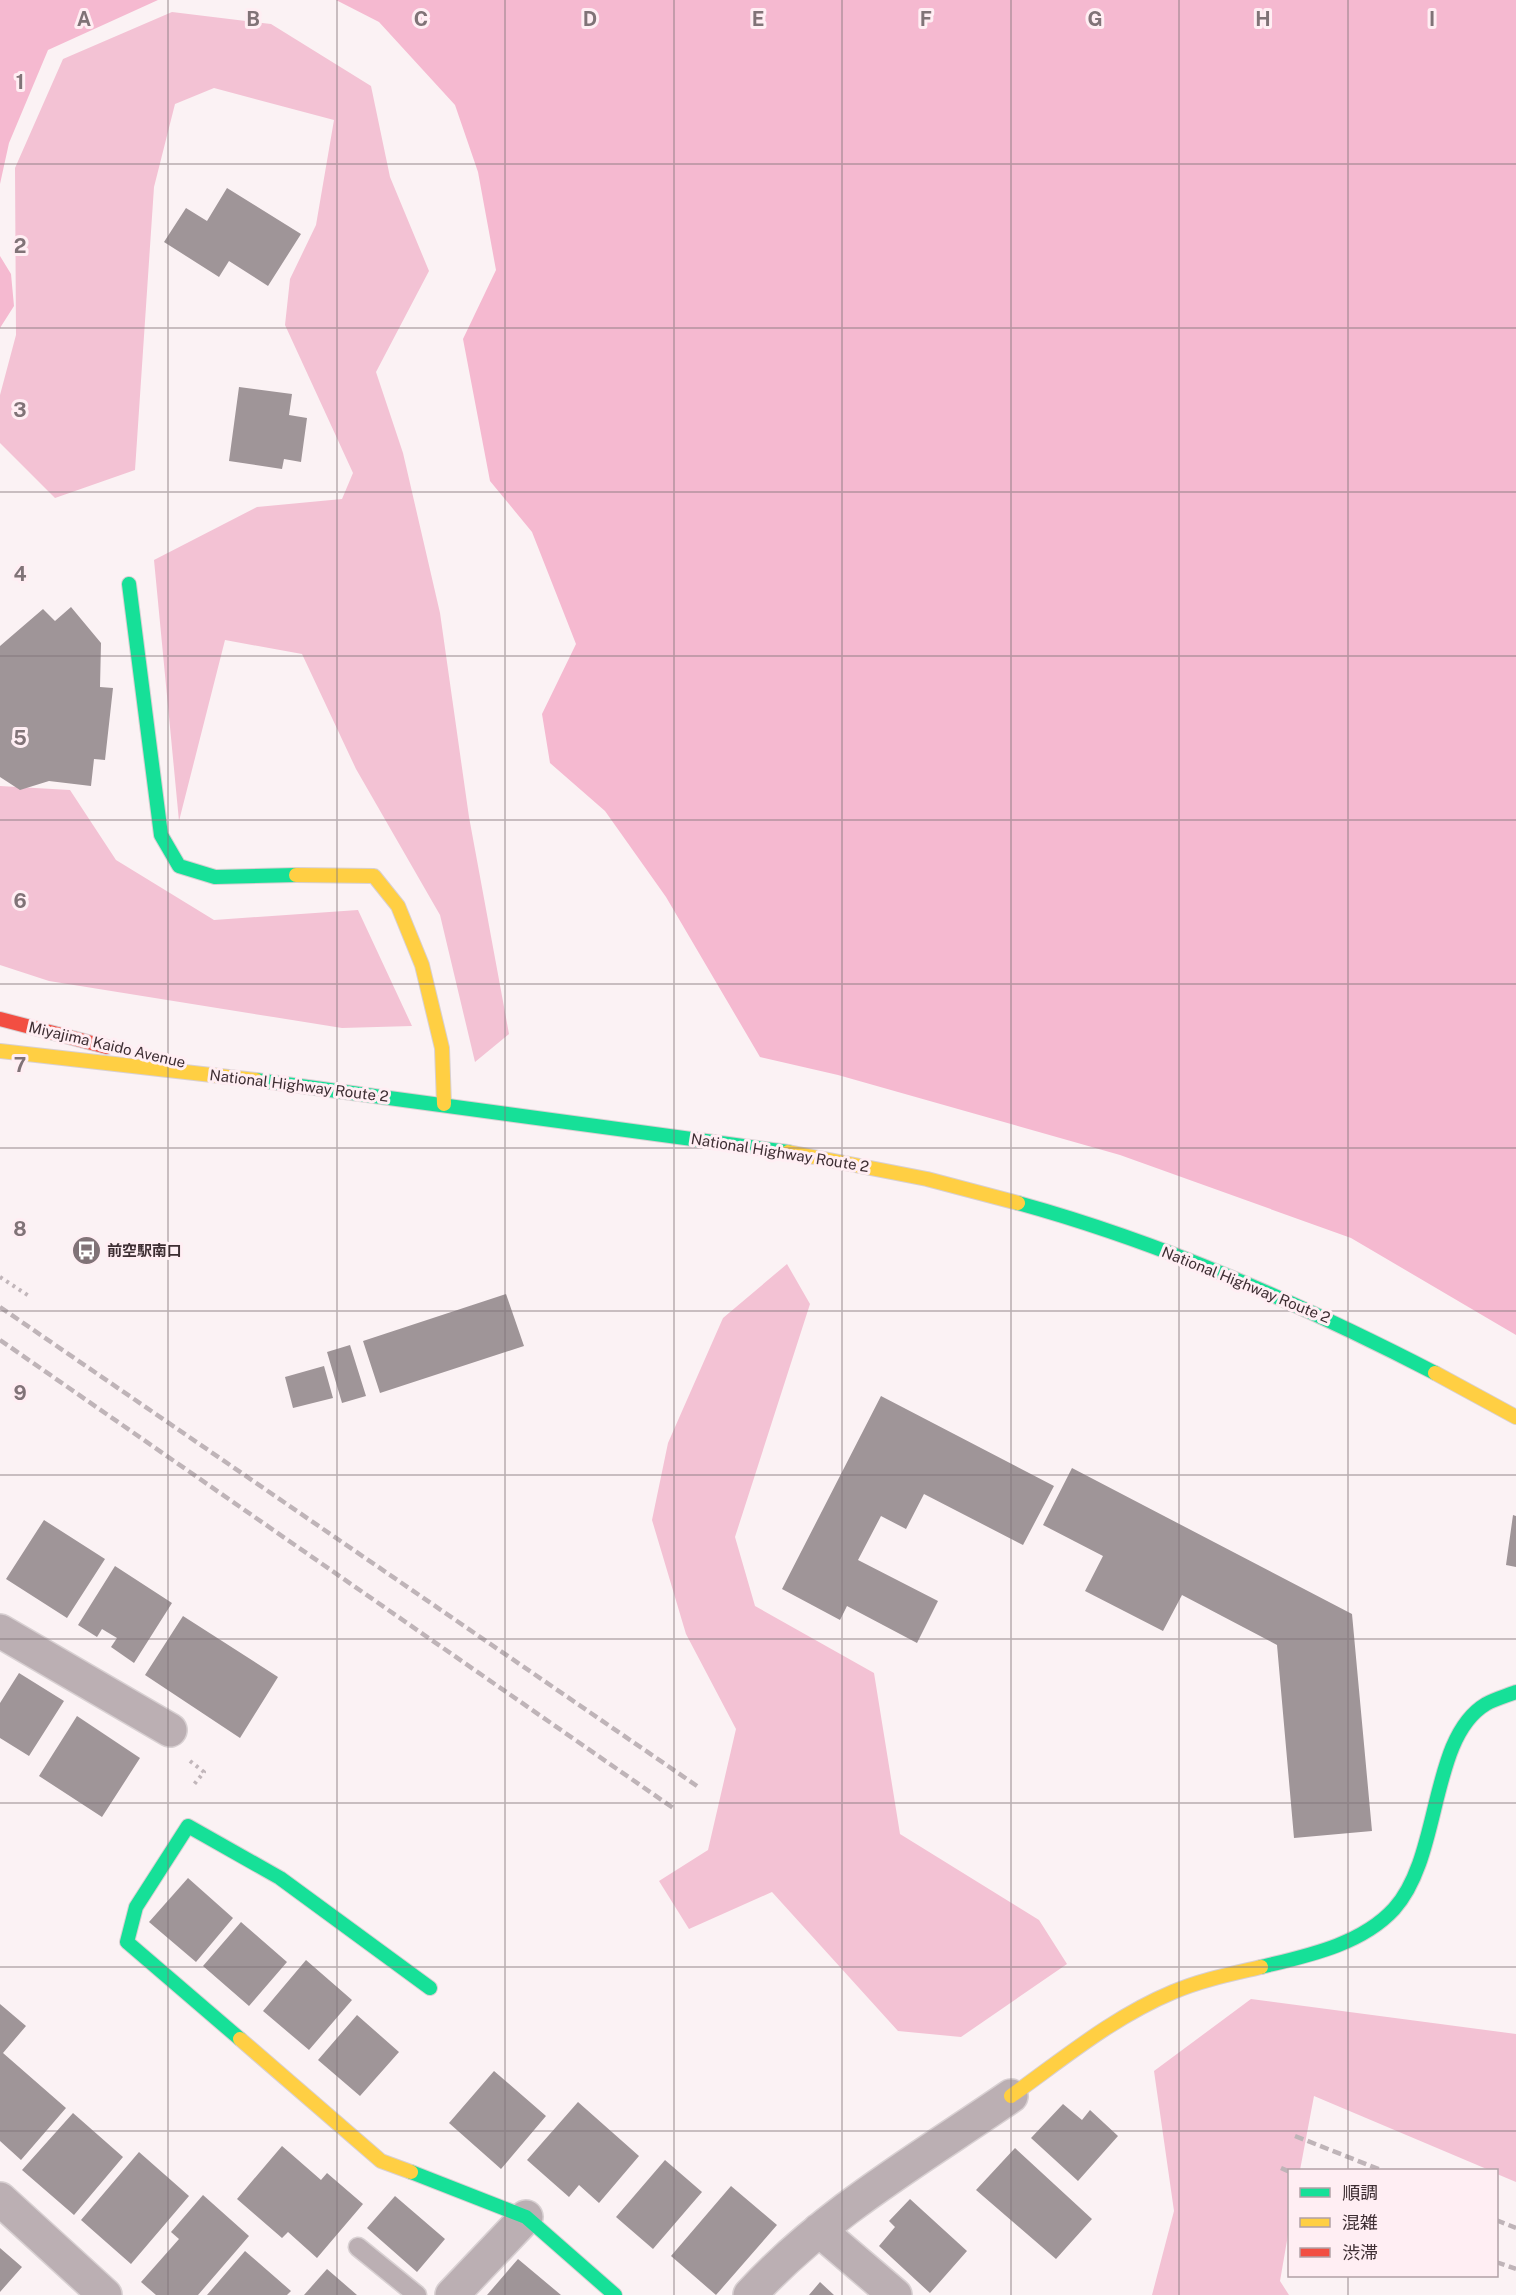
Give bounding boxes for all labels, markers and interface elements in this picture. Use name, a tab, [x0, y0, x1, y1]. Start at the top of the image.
text: A	[77, 7, 91, 31]
text: B	[246, 7, 260, 31]
text: C	[414, 7, 428, 31]
text: D	[583, 7, 597, 31]
text: E	[752, 7, 764, 31]
text: F	[920, 7, 932, 31]
text: G	[1087, 7, 1103, 31]
text: H	[1255, 7, 1271, 31]
text: I	[1429, 7, 1435, 31]
text: 1	[16, 70, 24, 94]
text: 2	[14, 234, 26, 258]
text: 3	[13, 398, 27, 422]
text: 4	[13, 562, 27, 586]
text: 5	[13, 726, 27, 750]
text: 6	[13, 889, 27, 913]
street label: Miyajima Kaido Avenue	[27, 1018, 187, 1071]
text: 7	[14, 1053, 26, 1077]
street label: National Highway Route 2	[209, 1066, 390, 1105]
street label: National Highway Route 2	[690, 1130, 870, 1175]
text: 8	[13, 1217, 27, 1241]
bus stop icon: 前空駅南口	[70, 1235, 102, 1267]
place label: 前空駅南口	[107, 1242, 182, 1259]
street label: National Highway Route 2	[1159, 1243, 1333, 1326]
text: 9	[13, 1381, 27, 1405]
legend	[1288, 2169, 1498, 2277]
text: 順調	[1342, 2182, 1378, 2203]
text: 混雑	[1342, 2212, 1378, 2233]
text: 渋滞	[1342, 2242, 1378, 2263]

